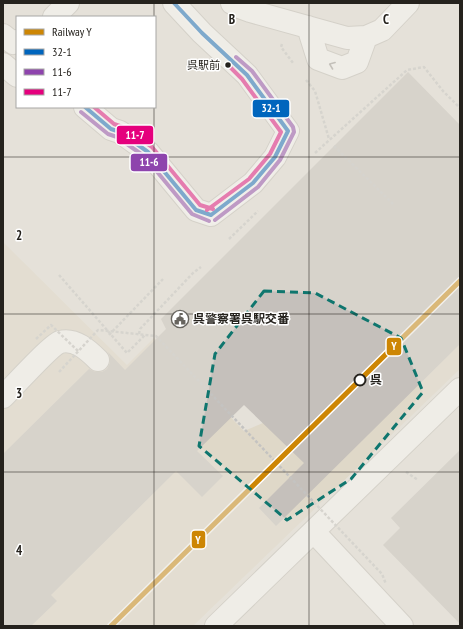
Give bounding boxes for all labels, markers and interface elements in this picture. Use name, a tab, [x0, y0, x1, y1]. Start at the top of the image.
text: B	[229, 11, 235, 28]
text: C	[383, 11, 389, 28]
legend	[16, 16, 156, 108]
text: Railway Y	[52, 24, 92, 39]
text: 32-1	[52, 44, 72, 59]
place label: 呉駅前	[187, 58, 220, 72]
marker: 呉駅前	[223, 60, 233, 70]
one-way arrow	[329, 61, 336, 69]
text: 11-6	[52, 64, 72, 79]
text: 11-7	[52, 84, 72, 99]
line badge: 32-1	[252, 99, 290, 118]
text: 32-1	[261, 101, 281, 115]
line badge: 11-7	[116, 125, 154, 145]
text: 11-7	[125, 128, 145, 142]
line badge: 11-6	[130, 153, 168, 172]
text: 11-6	[139, 155, 159, 169]
text: 2	[16, 227, 22, 244]
public building icon: 呉警察署呉駅交番	[170, 309, 190, 329]
place label: 呉警察署呉駅交番	[193, 311, 290, 326]
line badge: Y	[386, 337, 402, 356]
text: Y	[390, 339, 397, 353]
place label: 呉	[370, 372, 382, 387]
marker: 呉	[353, 373, 367, 387]
text: 3	[16, 385, 22, 402]
line badge: Y	[191, 530, 206, 549]
text: Y	[194, 533, 201, 547]
text: 4	[16, 542, 23, 559]

